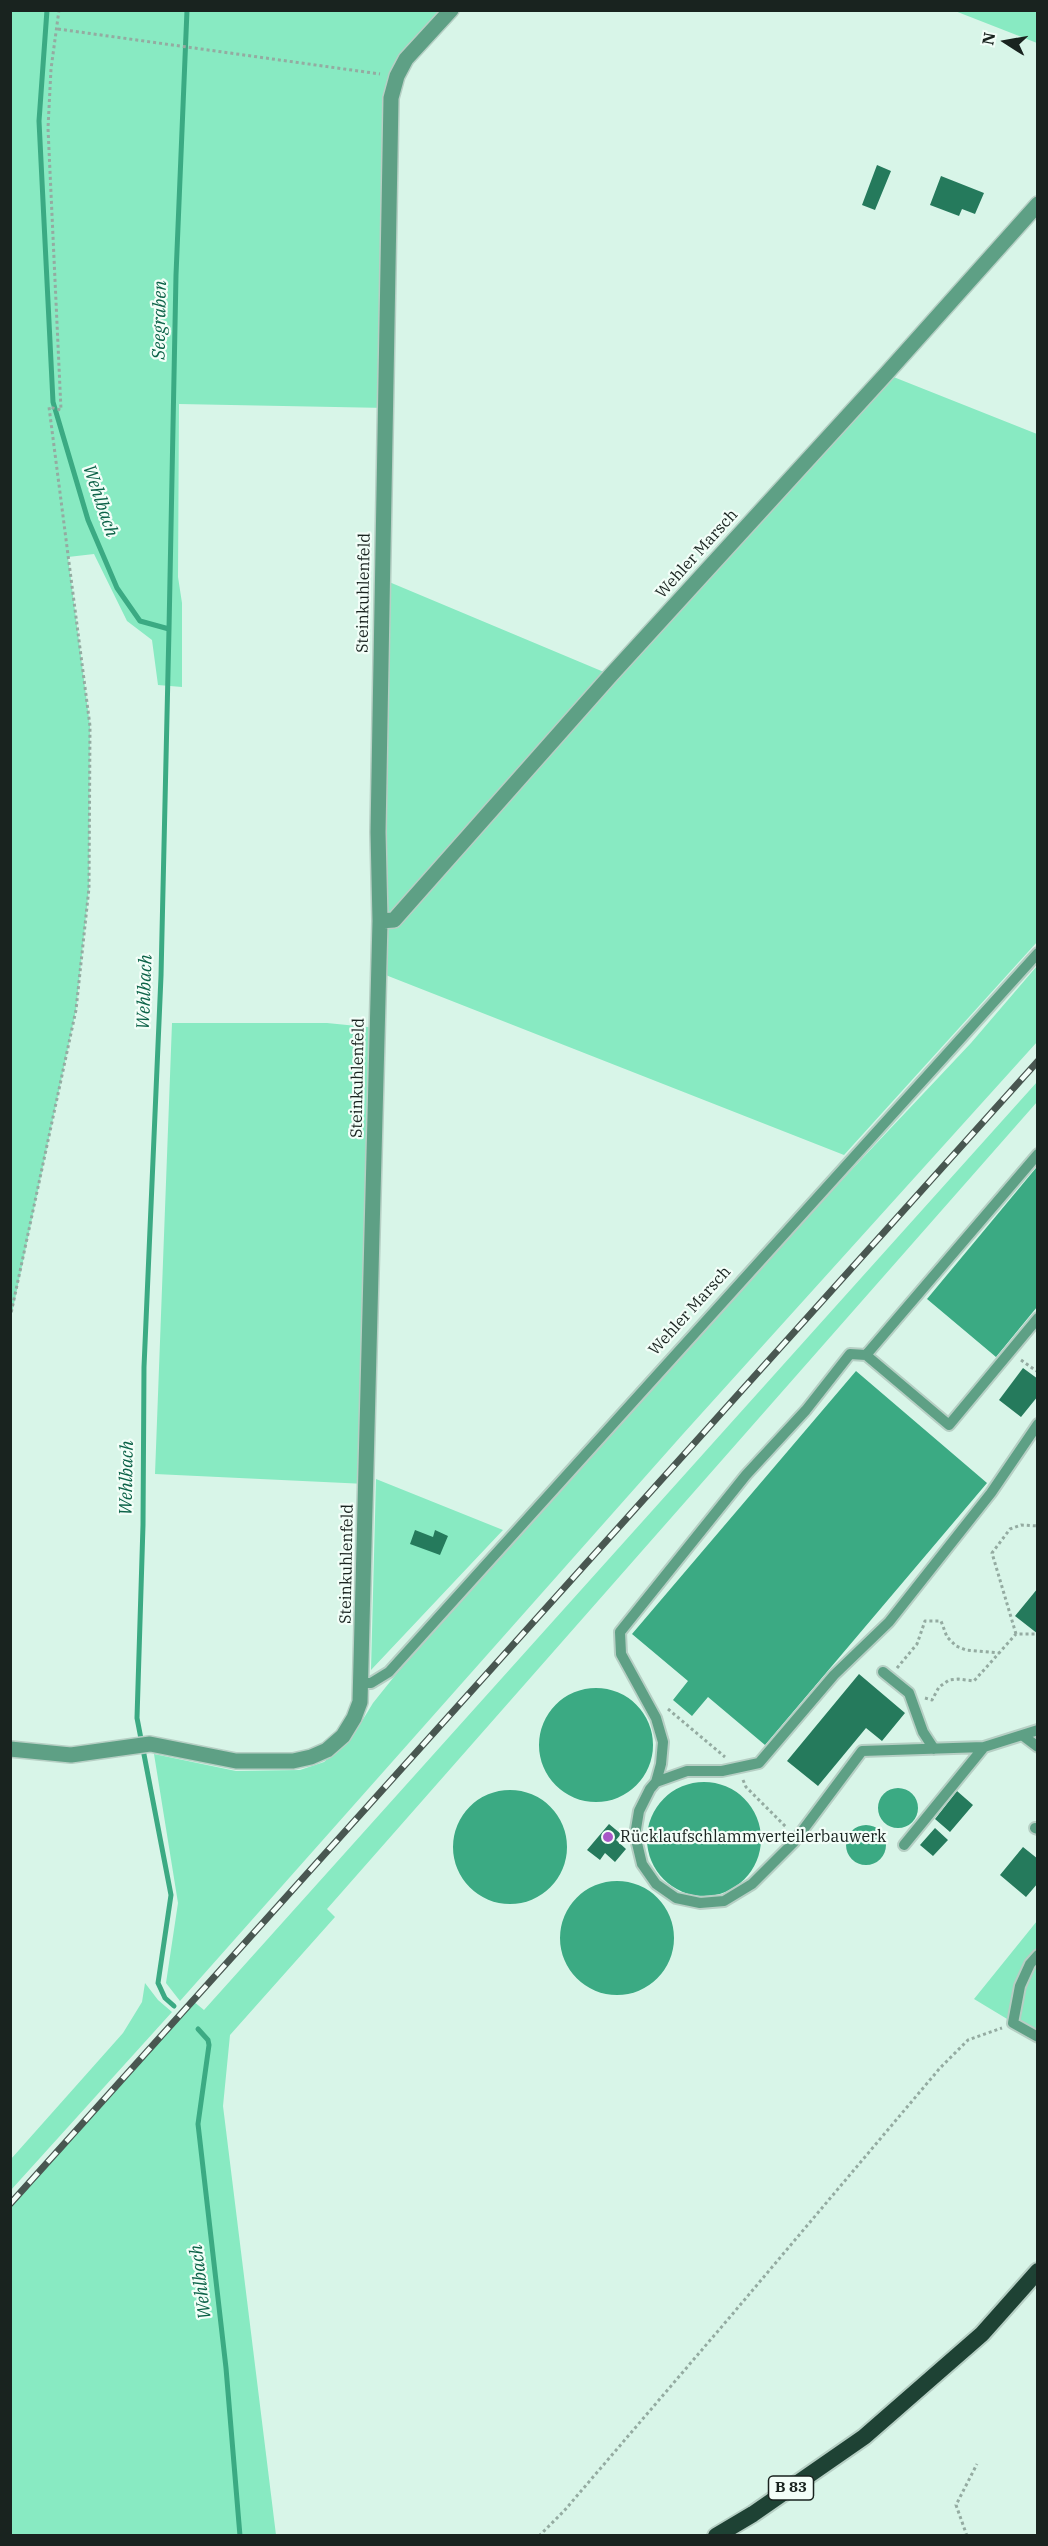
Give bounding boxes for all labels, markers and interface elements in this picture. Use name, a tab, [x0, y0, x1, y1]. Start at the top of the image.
north arrow	[976, 12, 1036, 72]
text: N	[977, 30, 999, 47]
water label: Seegraben	[149, 280, 171, 360]
water label: Wehlbach	[78, 462, 122, 540]
street label: Wehler Marsch	[652, 505, 742, 603]
street label: Steinkuhlenfeld	[353, 533, 375, 653]
water label: Wehlbach	[133, 954, 157, 1030]
street label: Steinkuhlenfeld	[347, 1018, 369, 1138]
street label: Wehler Marsch	[645, 1262, 735, 1360]
water label: Wehlbach	[116, 1440, 138, 1516]
street label: Steinkuhlenfeld	[336, 1504, 358, 1624]
place label: Rücklaufschlammverteilerbauwerk	[620, 1827, 886, 1847]
marker: Rücklaufschlammverteilerbauwerk	[601, 1830, 615, 1844]
water label: Wehlbach	[186, 2243, 216, 2321]
road number: B 83	[768, 2476, 814, 2500]

